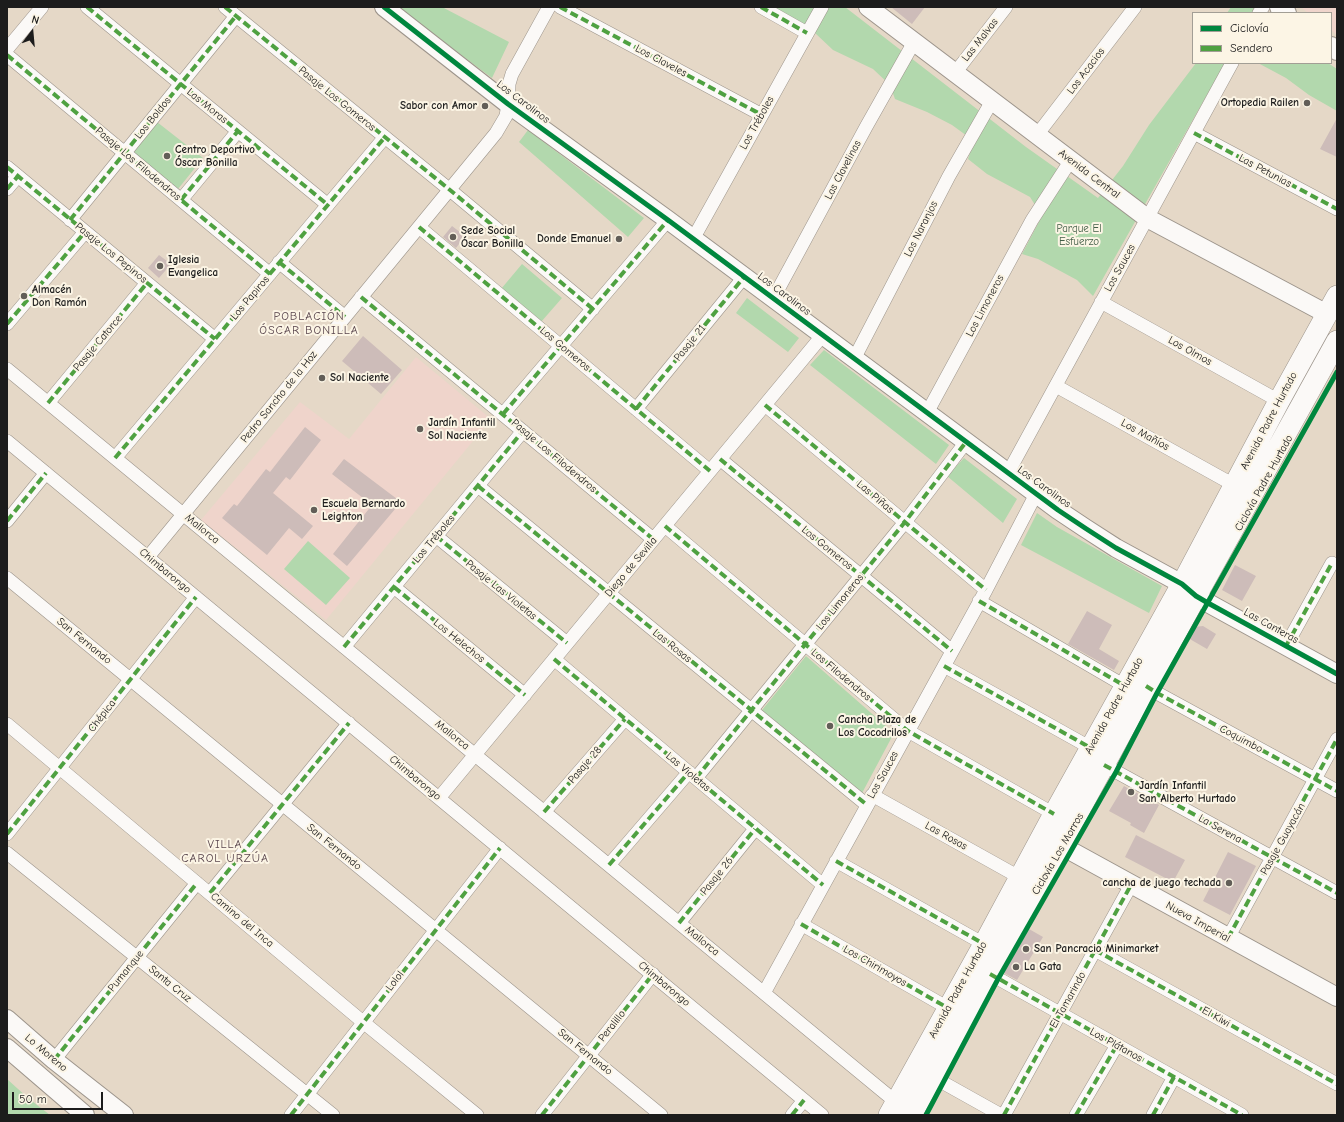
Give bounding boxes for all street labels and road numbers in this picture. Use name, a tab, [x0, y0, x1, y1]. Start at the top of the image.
street label: Las Malvas	[959, 16, 1001, 64]
street label: Los Claveles	[633, 42, 689, 80]
street label: Los Acacios	[1064, 45, 1108, 97]
street label: Pasaje Los Gomeros	[296, 64, 378, 134]
street label: Los Carolinos	[494, 78, 552, 126]
street label: Las Moras	[184, 86, 230, 126]
street label: Los Boldos	[132, 94, 174, 142]
street label: Los Tréboles	[737, 94, 777, 152]
street label: Pasaje Los Filodendros	[93, 124, 183, 204]
street label: Las Clavelinas	[822, 138, 864, 202]
street label: Avenida Central	[1056, 147, 1122, 201]
street label: Las Petunias	[1236, 152, 1294, 190]
street label: Los Naranjos	[901, 199, 941, 259]
street label: Pasaje Los Pepinos	[72, 220, 150, 286]
street label: Los Sauces	[1102, 242, 1138, 294]
street label: Los Carolinos	[755, 270, 813, 318]
street label: Los Papiros	[228, 273, 272, 323]
street label: Los Limoneros	[963, 273, 1007, 339]
street label: Pasaje Catorce	[71, 312, 125, 374]
street label: Pasaje 21	[671, 322, 709, 364]
street label: Los Gomeros	[537, 324, 593, 374]
street label: Los Olmos	[1166, 334, 1214, 368]
street label: Pedro Sancho de la Hoz	[238, 348, 320, 446]
street label: Avenida Padre Hurtado	[1238, 370, 1300, 472]
street label: Pasaje Los Filodendros	[509, 416, 599, 496]
street label: Los Mañíos	[1119, 416, 1171, 454]
street label: Ciclovía Padre Hurtado	[1232, 433, 1296, 533]
street label: Los Carolinos	[1015, 463, 1073, 511]
street label: Las Piñas	[854, 478, 896, 516]
street label: Mallorca	[182, 511, 222, 547]
street label: Los Tréboles	[410, 512, 458, 566]
street label: Los Gomeros	[799, 523, 855, 573]
street label: Diego de Sevilla	[602, 534, 660, 600]
street label: Chimbarongo	[136, 546, 194, 596]
street label: Pasaje Las Violetas	[463, 557, 539, 623]
street label: Los Limoneros	[813, 571, 867, 633]
street label: Las Canteras	[1241, 606, 1301, 646]
street label: San Fernando	[54, 615, 114, 667]
street label: Los Helechos	[431, 616, 487, 666]
street label: Las Rosas	[650, 626, 694, 666]
street label: Los Filodendros	[808, 646, 874, 704]
street label: Avenida Padre Hurtado	[1082, 655, 1146, 757]
street label: Chépica	[85, 697, 119, 735]
street label: Mallorca	[432, 717, 472, 753]
street label: Coquimbo	[1217, 722, 1265, 756]
street label: Pasaje 28	[565, 744, 605, 786]
street label: Las Violetas	[663, 749, 713, 795]
street label: Los Sauces	[865, 749, 901, 801]
street label: Chimbarongo	[386, 753, 444, 803]
street label: Pasaje Guayacán	[1258, 801, 1308, 877]
street label: Ciclovía Los Morros	[1029, 811, 1087, 897]
street label: La Serena	[1196, 812, 1244, 846]
street label: Las Rosas	[923, 819, 969, 853]
street label: San Fernando	[304, 821, 364, 873]
street label: Pasaje 26	[698, 854, 736, 898]
street label: Camino del Inca	[208, 890, 276, 950]
street label: Nueva Imperial	[1163, 899, 1233, 945]
street label: Mallorca	[682, 923, 722, 959]
street label: Avenida Padre Hurtado	[926, 939, 990, 1041]
street label: Los Chirimoyos	[841, 942, 909, 990]
street label: Pumanque	[105, 948, 147, 994]
street label: Chimbarongo	[635, 959, 693, 1009]
street label: Santa Cruz	[146, 963, 194, 1005]
street label: Lolol	[383, 968, 407, 994]
street label: El Tamarindo	[1047, 969, 1089, 1031]
street label: El Kiwi	[1199, 1004, 1233, 1030]
street label: Peralillo	[596, 1008, 628, 1044]
street label: Los Plátanos	[1087, 1025, 1145, 1065]
street label: San Fernando	[555, 1026, 615, 1078]
street label: Lo Moreno	[22, 1031, 70, 1075]

